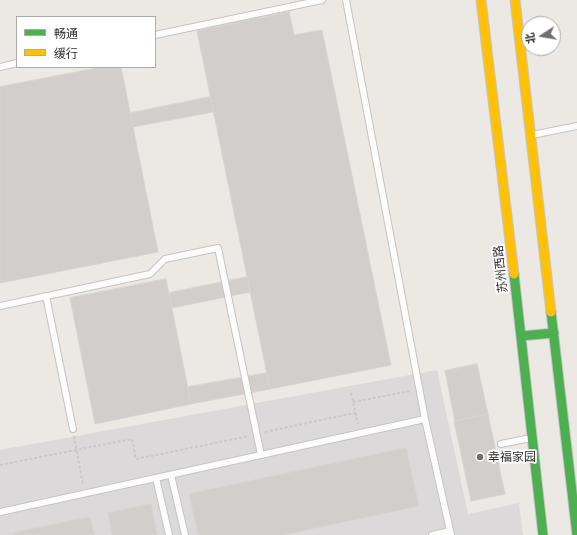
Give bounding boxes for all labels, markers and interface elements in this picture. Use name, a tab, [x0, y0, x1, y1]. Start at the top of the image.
legend	[16, 16, 156, 68]
north arrow	[521, 16, 561, 56]
text: 畅通	[54, 26, 78, 41]
text: 北	[522, 31, 538, 45]
text: 缓行	[54, 46, 78, 61]
street label: 苏州西路	[491, 244, 511, 294]
place label: 幸福家园	[488, 450, 536, 464]
marker: 幸福家园	[475, 452, 485, 462]

